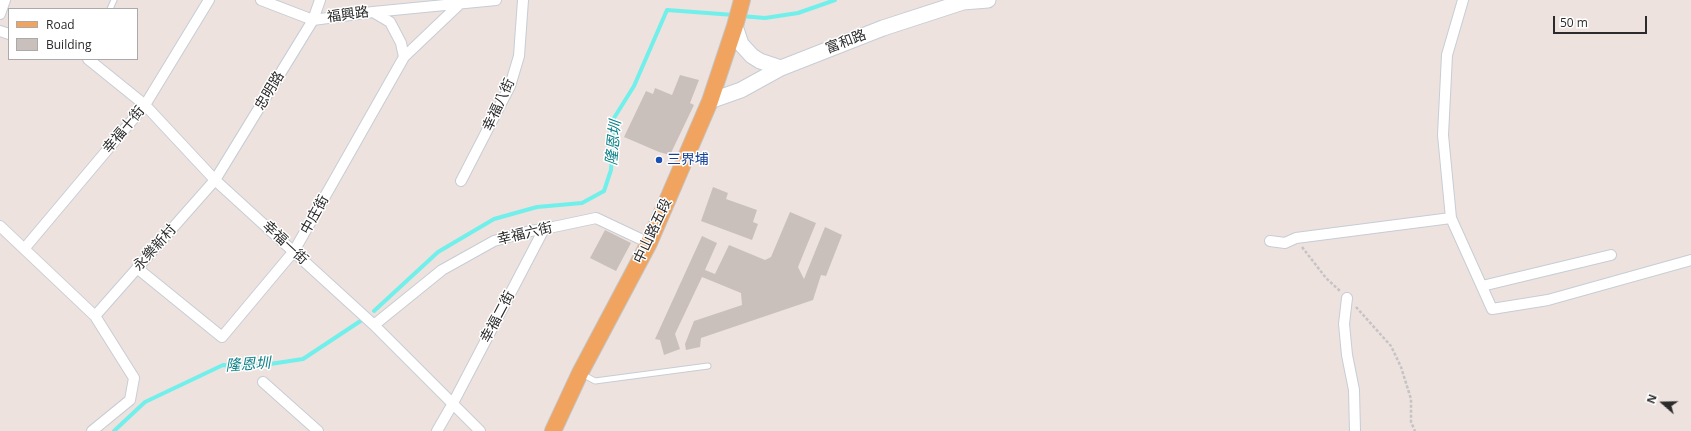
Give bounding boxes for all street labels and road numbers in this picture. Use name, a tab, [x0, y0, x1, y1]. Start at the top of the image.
street label: 福興路	[326, 4, 370, 26]
street label: 富和路	[823, 27, 869, 57]
street label: 忠明路	[252, 69, 288, 113]
street label: 幸福八街	[480, 76, 518, 134]
street label: 幸福十街	[100, 103, 148, 157]
street label: 中庄街	[297, 193, 333, 237]
street label: 中山路五段	[631, 196, 675, 266]
street label: 幸福一街	[259, 218, 311, 268]
street label: 幸福六街	[496, 220, 554, 248]
street label: 永樂新村	[130, 222, 180, 274]
street label: 幸福二街	[477, 288, 519, 346]

